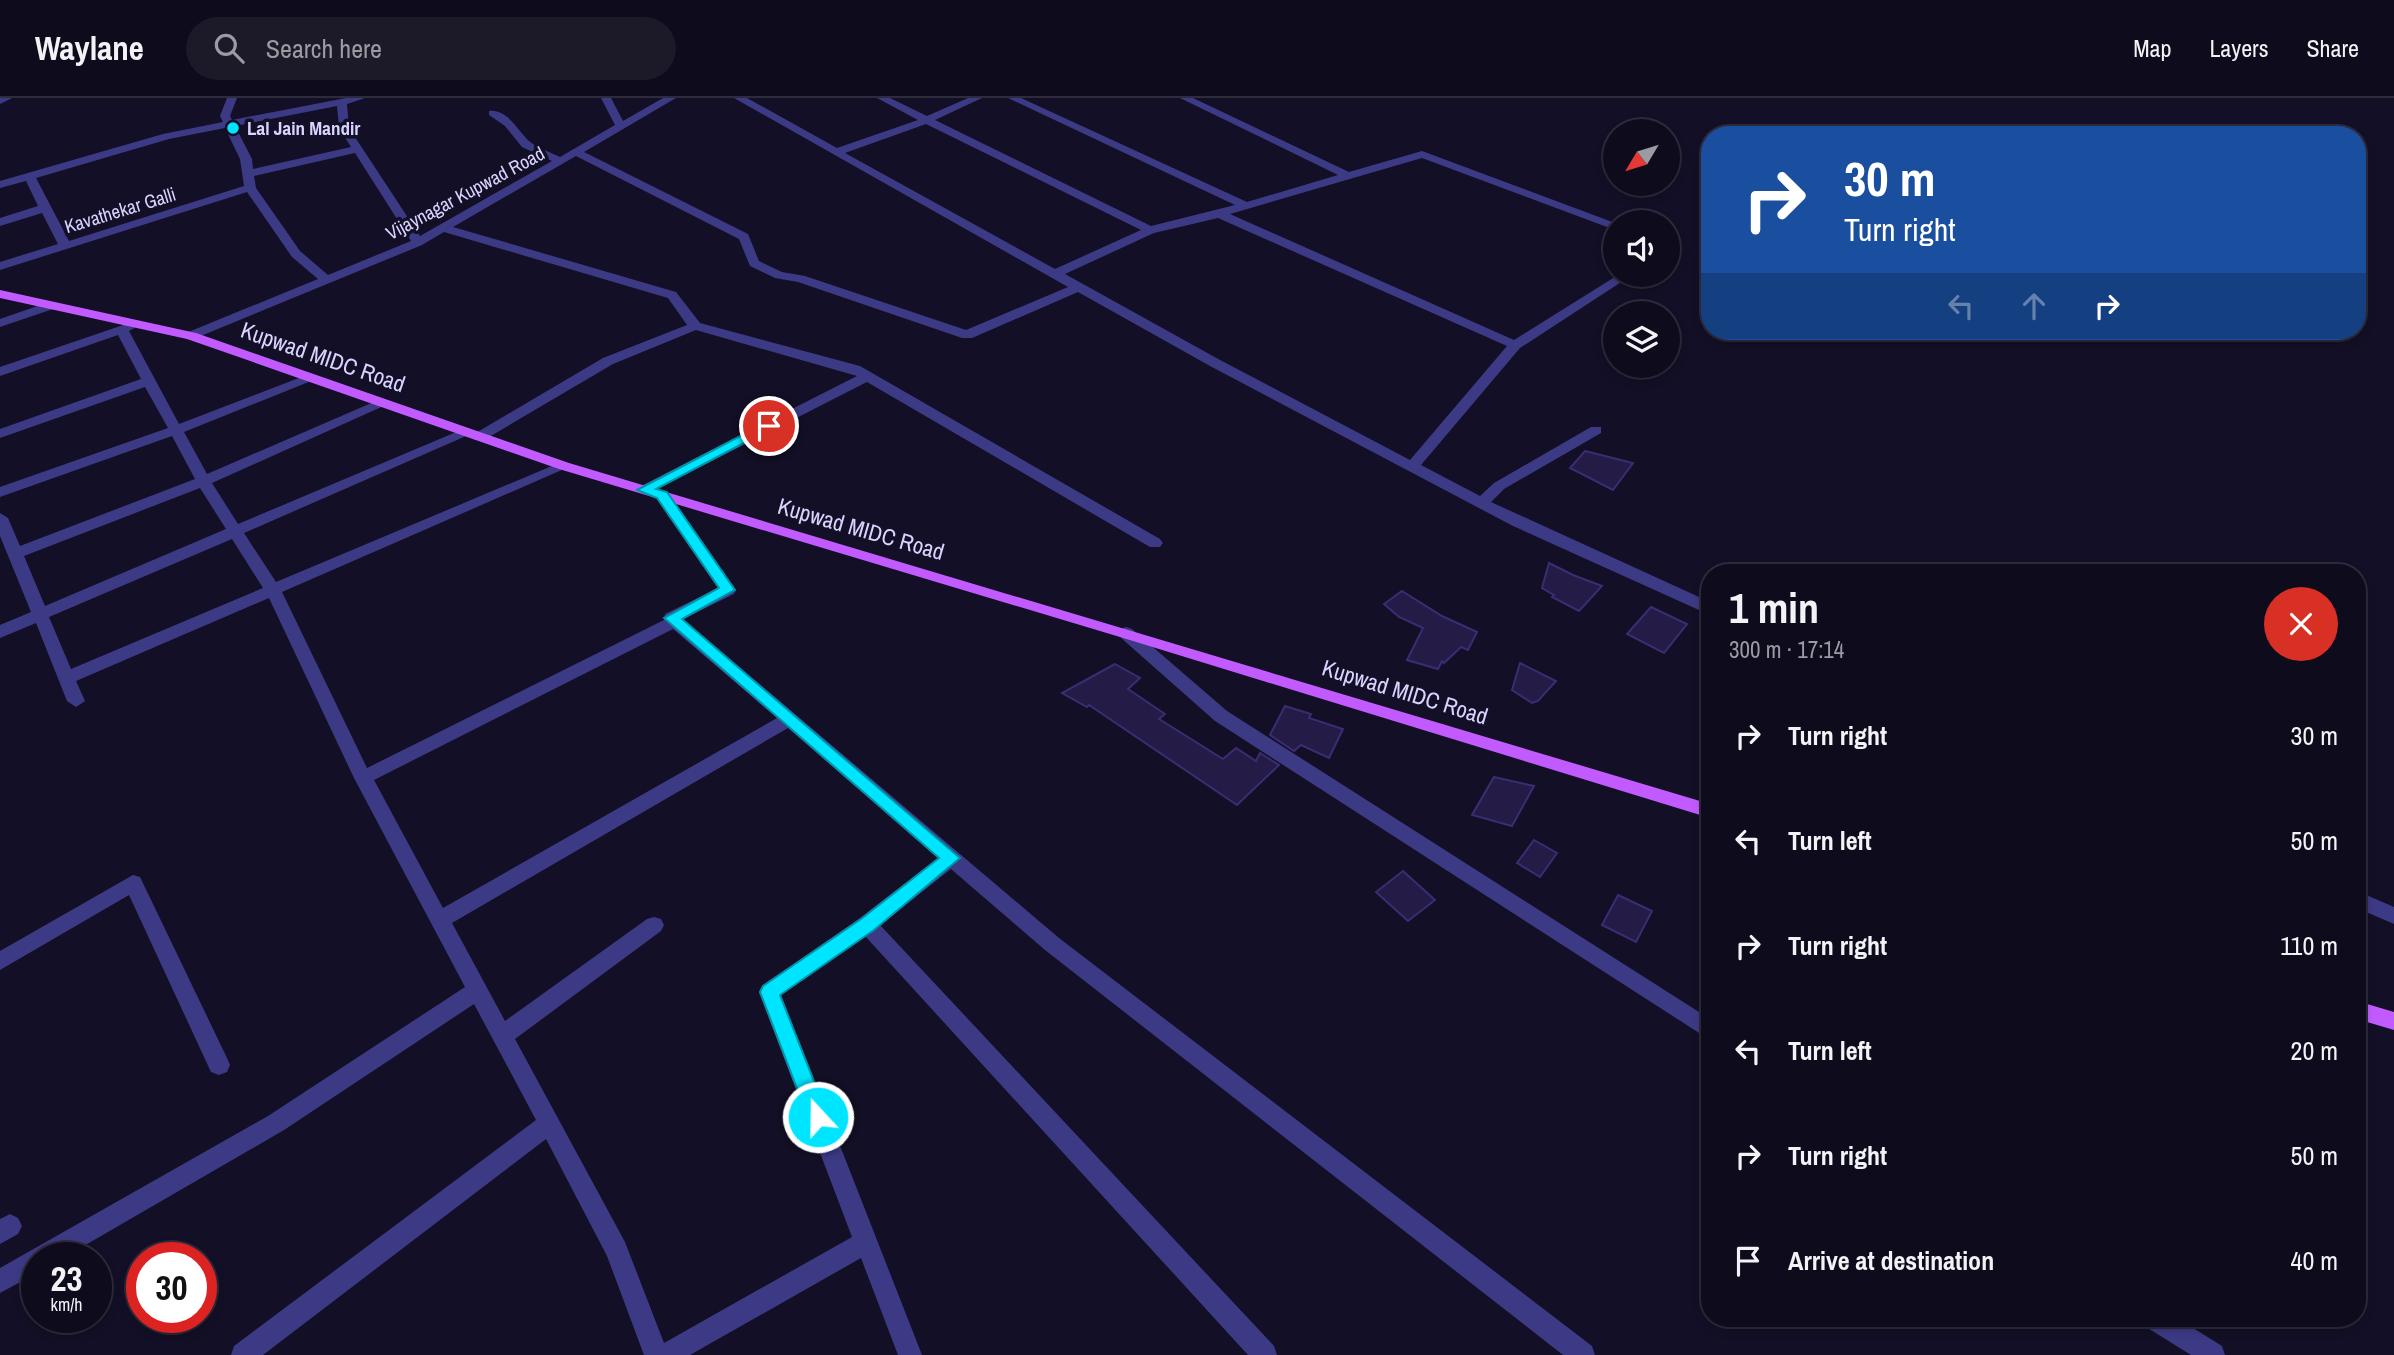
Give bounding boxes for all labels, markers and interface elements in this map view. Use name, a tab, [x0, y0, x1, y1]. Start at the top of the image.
search box	[186, 17, 676, 80]
text: Waylane	[35, 26, 144, 70]
icon: search	[210, 29, 248, 67]
text: Search here	[266, 31, 382, 66]
text: Map	[2133, 32, 2171, 64]
text: Layers	[2209, 32, 2268, 64]
text: Share	[2306, 32, 2359, 64]
place label: Lal Jain Mandir	[247, 115, 360, 141]
north arrow	[1603, 119, 1680, 196]
map controls	[1603, 119, 1680, 378]
marker: Lal Jain Mandir	[225, 120, 241, 136]
street label: Vijaynagar Kupwad Road	[381, 140, 549, 246]
text: 30 m	[1844, 145, 1936, 211]
icon: right	[1729, 154, 1820, 245]
street label: Kavathekar Galli	[61, 181, 179, 239]
text: Turn right	[1844, 208, 1956, 251]
button: sound	[1603, 210, 1680, 287]
icon: left	[1942, 287, 1980, 325]
icon: ahead	[2015, 287, 2053, 325]
icon: right	[2088, 287, 2126, 325]
button: layers	[1603, 301, 1680, 378]
street label: Kupwad MIDC Road	[237, 314, 409, 399]
pin	[739, 396, 799, 456]
icon: arrive	[750, 407, 788, 445]
street label: Kupwad MIDC Road	[774, 490, 948, 567]
text: 1 min	[1729, 580, 1819, 636]
button: close	[2264, 587, 2338, 661]
text: 300 m · 17:14	[1729, 634, 1844, 665]
street label: Kupwad MIDC Road	[1318, 652, 1492, 731]
icon: right	[1729, 717, 1767, 755]
text: Turn right	[1788, 718, 1887, 753]
text: 30 m	[2291, 718, 2338, 753]
icon: left	[1729, 822, 1767, 860]
text: Turn left	[1788, 823, 1872, 858]
text: 50 m	[2291, 823, 2338, 858]
icon: right	[1729, 927, 1767, 965]
text: Turn right	[1788, 928, 1887, 963]
text: 110 m	[2280, 928, 2338, 963]
icon: left	[1729, 1032, 1767, 1070]
text: Turn left	[1788, 1033, 1872, 1068]
text: 20 m	[2291, 1033, 2338, 1068]
position arrow	[781, 1080, 855, 1154]
icon: right	[1729, 1137, 1767, 1175]
text: Turn right	[1788, 1138, 1887, 1173]
text: 50 m	[2291, 1138, 2338, 1173]
speed limit sign: 30	[126, 1242, 217, 1333]
icon: arrive	[1729, 1242, 1767, 1280]
text: Arrive at destination	[1788, 1243, 1994, 1278]
text: 40 m	[2291, 1243, 2338, 1278]
text: 23	[51, 1255, 82, 1302]
text: km/h	[51, 1292, 83, 1317]

